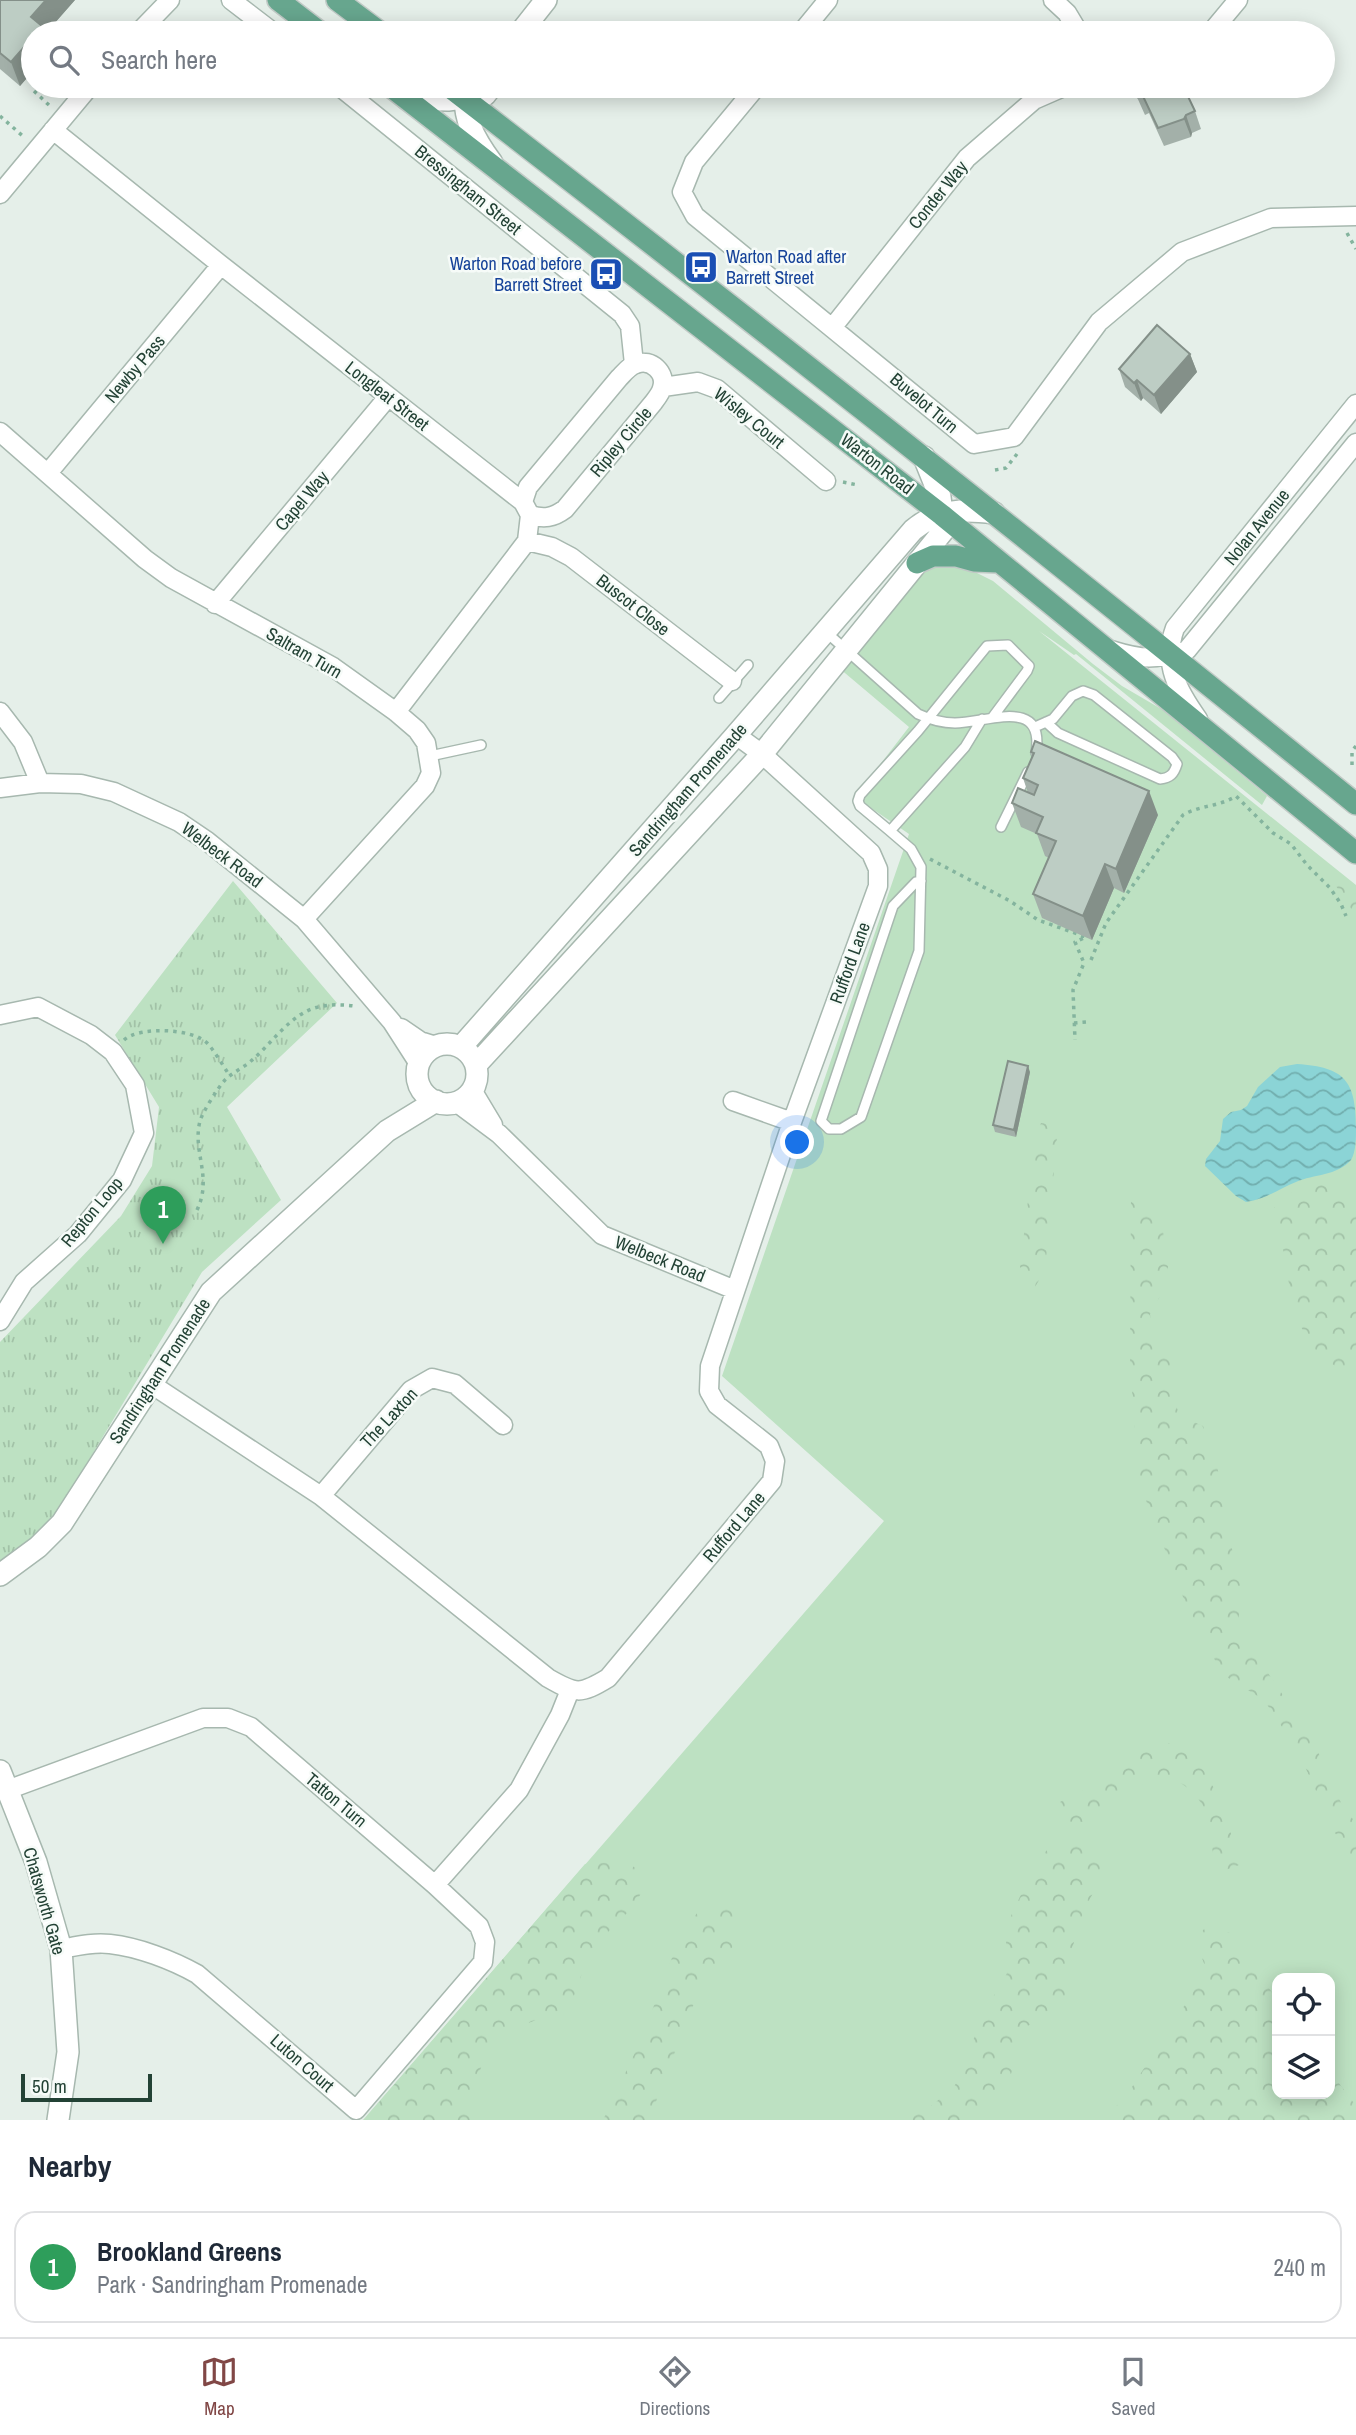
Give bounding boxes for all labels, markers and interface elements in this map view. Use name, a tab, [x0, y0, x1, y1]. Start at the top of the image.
search box	[21, 21, 1335, 98]
icon: search	[45, 41, 83, 79]
text: Search here	[101, 42, 217, 77]
street label: Bressingham Street	[410, 139, 527, 240]
street label: Conder Way	[902, 155, 973, 234]
place label: Warton Road after Barrett Street	[726, 244, 846, 290]
bus stop icon: Warton Road after Barrett Street	[682, 248, 720, 286]
place label: Warton Road before Barrett Street	[450, 251, 582, 297]
bus stop icon: Warton Road before Barrett Street	[587, 255, 625, 293]
street label: Newby Pass	[99, 329, 171, 408]
street label: Longleat Street	[340, 355, 434, 436]
street label: Buvelot Turn	[885, 367, 964, 439]
street label: Wisley Court	[709, 381, 790, 454]
street label: Ripley Circle	[584, 401, 657, 482]
street label: Warton Road	[836, 427, 919, 500]
street label: Capel Way	[269, 465, 335, 536]
street label: Nolan Avenue	[1218, 483, 1295, 570]
street label: Buscot Close	[591, 568, 675, 641]
street label: Saltram Turn	[262, 621, 347, 684]
street label: Sandringham Promenade	[623, 718, 753, 862]
street label: Welbeck Road	[177, 816, 268, 893]
street label: Rufford Lane	[823, 919, 876, 1007]
your location	[780, 1125, 814, 1159]
street label: Repton Loop	[55, 1171, 128, 1252]
pin: 1	[140, 1186, 186, 1244]
street label: Welbeck Road	[611, 1229, 709, 1288]
street label: Sandringham Promenade	[103, 1293, 216, 1448]
street label: The Laxton	[354, 1382, 423, 1453]
street label: Rufford Lane	[697, 1486, 771, 1567]
street label: Tatton Turn	[300, 1766, 372, 1833]
street label: Chatsworth Gate	[17, 1844, 72, 1958]
map controls	[1272, 1973, 1335, 2099]
button: locate	[1272, 1973, 1335, 2036]
street label: Luton Court	[265, 2028, 340, 2097]
button: layers	[1272, 2036, 1335, 2099]
scale bar	[21, 2071, 152, 2103]
text: 50 m	[32, 2073, 67, 2099]
text: Nearby	[28, 2146, 111, 2186]
text: Brookland Greens	[97, 2234, 282, 2269]
text: 1	[48, 2252, 58, 2283]
text: 240 m	[1274, 2252, 1326, 2283]
text: Park · Sandringham Promenade	[97, 2269, 367, 2300]
tab: Map	[200, 2353, 238, 2421]
tab: Directions	[639, 2353, 710, 2421]
tab: Saved	[1111, 2353, 1156, 2421]

